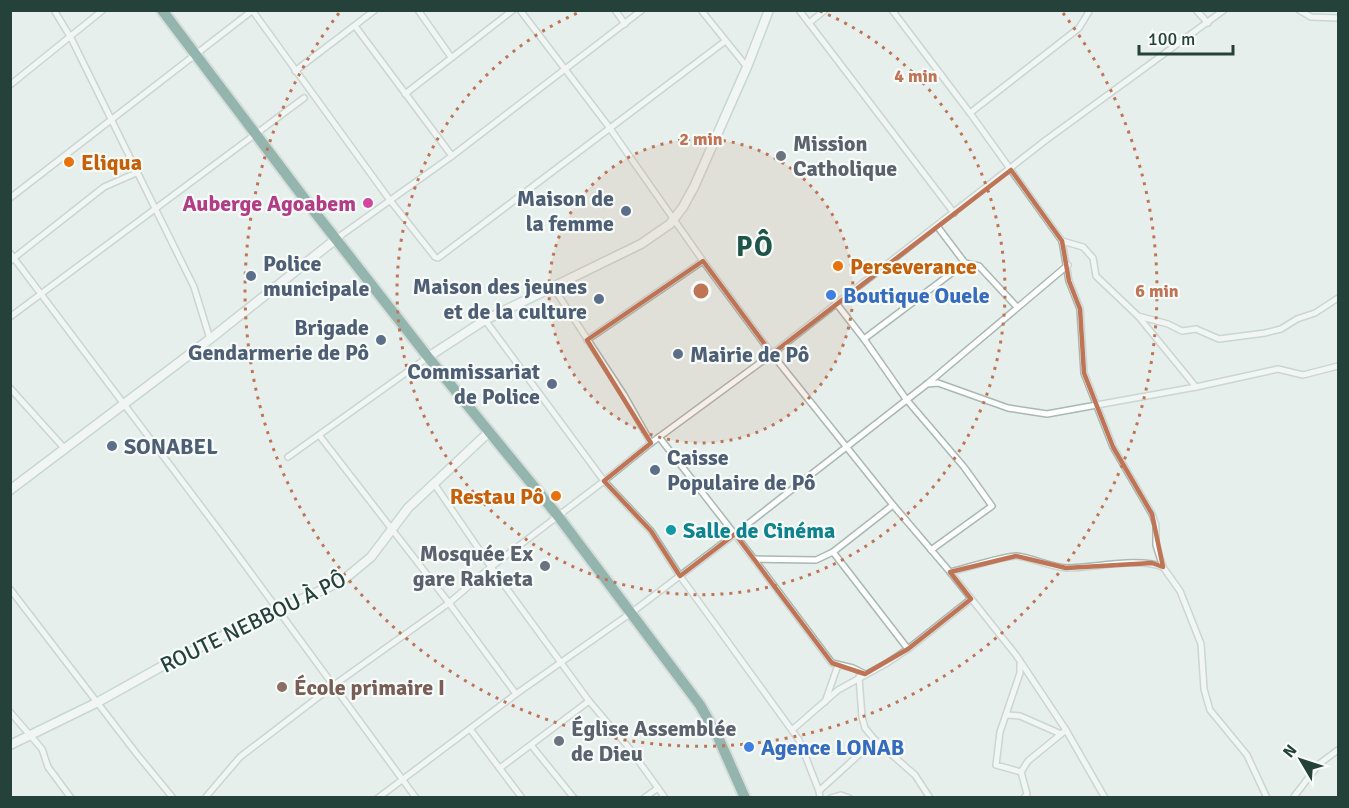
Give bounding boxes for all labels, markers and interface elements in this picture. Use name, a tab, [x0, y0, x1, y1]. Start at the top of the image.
scale bar	[1139, 18, 1234, 56]
text: 100 m	[1148, 28, 1195, 50]
text: 4 min	[894, 65, 938, 87]
text: 2 min	[679, 128, 723, 150]
place label: Mission Catholique	[793, 130, 897, 182]
place label: Eliqua	[81, 149, 142, 176]
marker: Mission Catholique	[774, 149, 788, 163]
marker: Eliqua	[62, 155, 76, 169]
place label: Maison de la femme	[517, 185, 614, 237]
place label: Auberge Agoabem	[183, 190, 356, 217]
marker: Auberge Agoabem	[361, 196, 375, 210]
marker: Maison de la femme	[619, 204, 633, 218]
district label: PÔ	[736, 229, 774, 264]
place label: Police municipale	[263, 250, 369, 302]
place label: Perseverance	[850, 253, 977, 280]
marker: Perseverance	[831, 259, 845, 273]
marker: Police municipale	[244, 269, 258, 283]
place label: Maison des jeunes et de la culture	[413, 273, 587, 325]
text: 6 min	[1135, 280, 1179, 302]
centre of rings	[691, 281, 711, 301]
place label: Boutique Ouele	[843, 282, 990, 309]
marker: Boutique Ouele	[824, 288, 838, 302]
marker: Maison des jeunes et de la culture	[592, 292, 606, 306]
place label: Brigade Gendarmerie de Pô	[188, 314, 369, 366]
marker: Brigade Gendarmerie de Pô	[374, 333, 388, 347]
place label: Mairie de Pô	[690, 341, 809, 368]
marker: Mairie de Pô	[671, 347, 685, 361]
place label: Commissariat de Police	[407, 358, 540, 410]
marker: Commissariat de Police	[545, 377, 559, 391]
place label: SONABEL	[124, 433, 218, 460]
marker: SONABEL	[105, 439, 119, 453]
place label: Caisse Populaire de Pô	[667, 444, 816, 496]
marker: Caisse Populaire de Pô	[648, 463, 662, 477]
place label: Restau Pô	[450, 483, 544, 510]
marker: Restau Pô	[549, 489, 563, 503]
place label: Salle de Cinéma	[683, 517, 835, 544]
marker: Salle de Cinéma	[664, 523, 678, 537]
place label: Mosquée Ex gare Rakieta	[413, 540, 533, 592]
marker: Mosquée Ex gare Rakieta	[538, 559, 552, 573]
street label: ROUTE NEBBOU À PÔ	[156, 565, 350, 679]
place label: École primaire I	[294, 674, 445, 701]
marker: École primaire I	[275, 680, 289, 694]
place label: Église Assemblée de Dieu	[571, 715, 736, 767]
north arrow	[1271, 730, 1331, 790]
marker: Église Assemblée de Dieu	[552, 734, 566, 748]
place label: Agence LONAB	[761, 734, 904, 761]
marker: Agence LONAB	[742, 740, 756, 754]
text: N	[1279, 741, 1301, 762]

